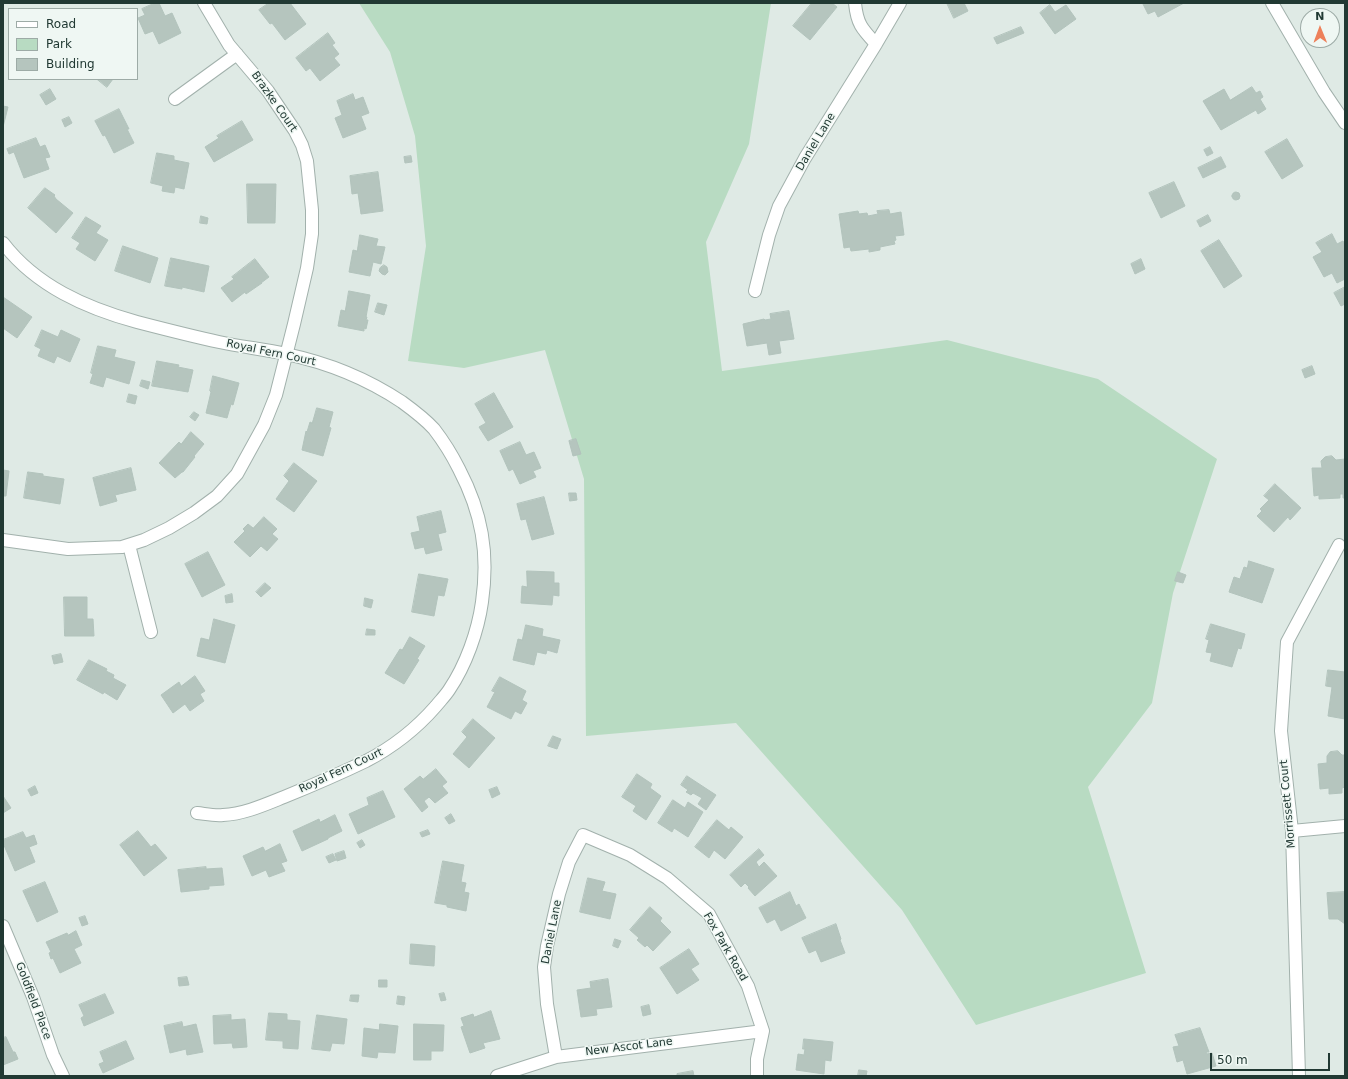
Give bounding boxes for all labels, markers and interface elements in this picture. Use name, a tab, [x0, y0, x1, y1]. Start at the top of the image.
legend	[8, 8, 138, 80]
north arrow	[1300, 8, 1340, 48]
text: N	[1315, 10, 1325, 23]
text: Road	[46, 17, 76, 31]
text: Park	[46, 37, 72, 51]
text: Building	[46, 57, 95, 71]
street label: Brazke Court	[248, 69, 300, 135]
street label: Daniel Lane	[794, 111, 838, 173]
street label: Royal Fern Court	[225, 337, 317, 369]
street label: Royal Fern Court	[297, 746, 385, 796]
street label: Morrissett Court	[1278, 759, 1298, 849]
street label: Daniel Lane	[539, 899, 565, 965]
street label: Fox Park Road	[700, 910, 750, 984]
street label: Goldfield Place	[12, 960, 54, 1042]
street label: New Ascot Lane	[585, 1035, 673, 1059]
scale bar	[1212, 1045, 1332, 1071]
text: 50 m	[1217, 1053, 1248, 1067]

